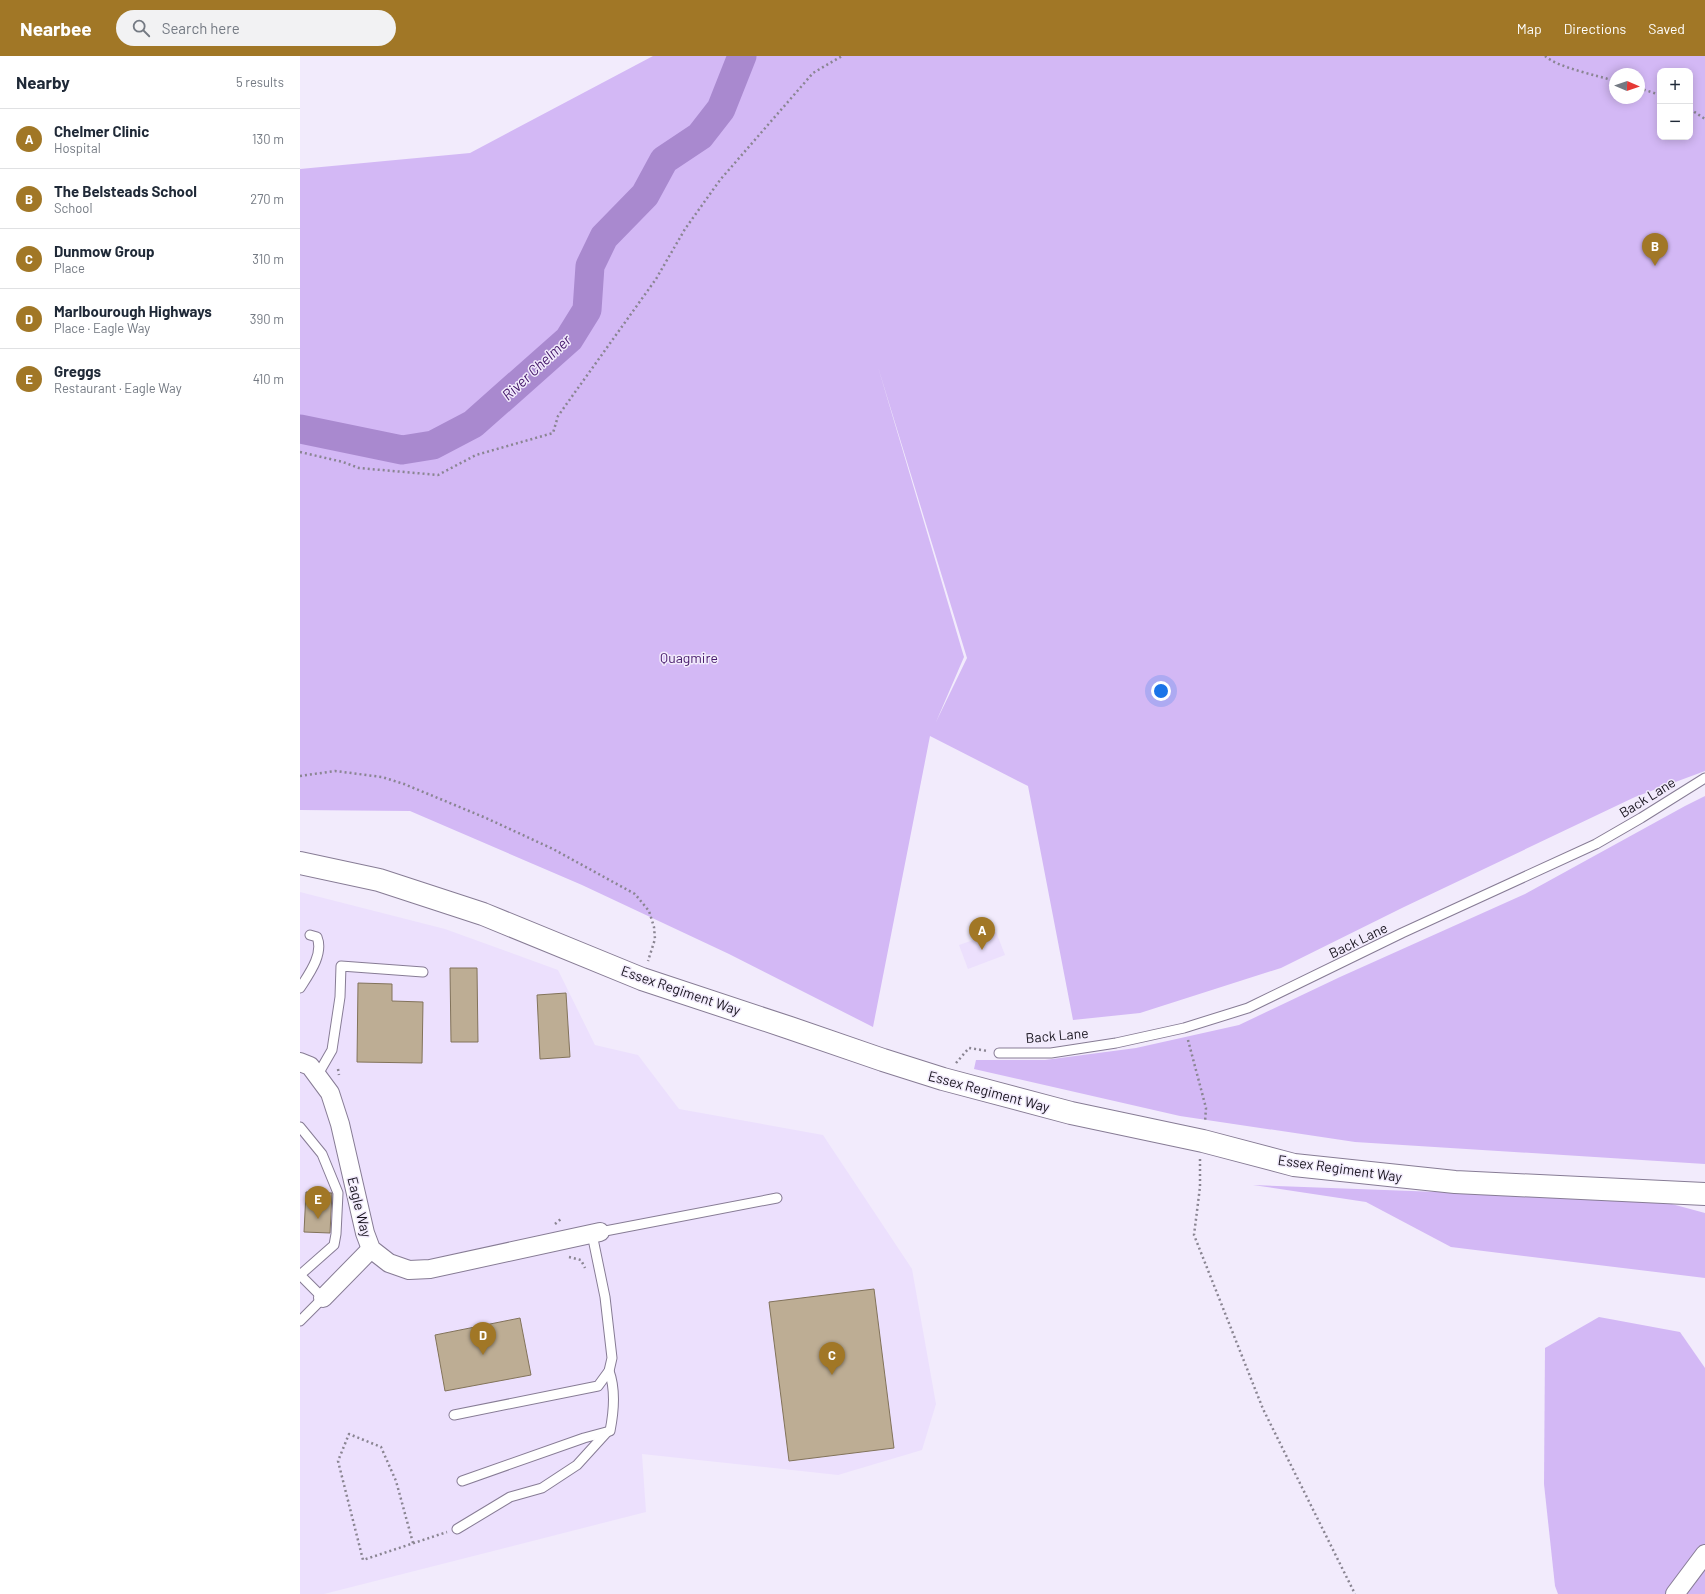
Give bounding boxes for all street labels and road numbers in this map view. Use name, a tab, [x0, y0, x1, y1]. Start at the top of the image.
street label: Back Lane	[1616, 773, 1678, 821]
street label: Back Lane	[1326, 919, 1390, 961]
street label: Essex Regiment Way	[619, 962, 743, 1019]
street label: Back Lane	[1025, 1024, 1089, 1046]
street label: Essex Regiment Way	[926, 1067, 1052, 1116]
street label: Essex Regiment Way	[1277, 1151, 1404, 1185]
street label: Eagle Way	[344, 1175, 376, 1240]

